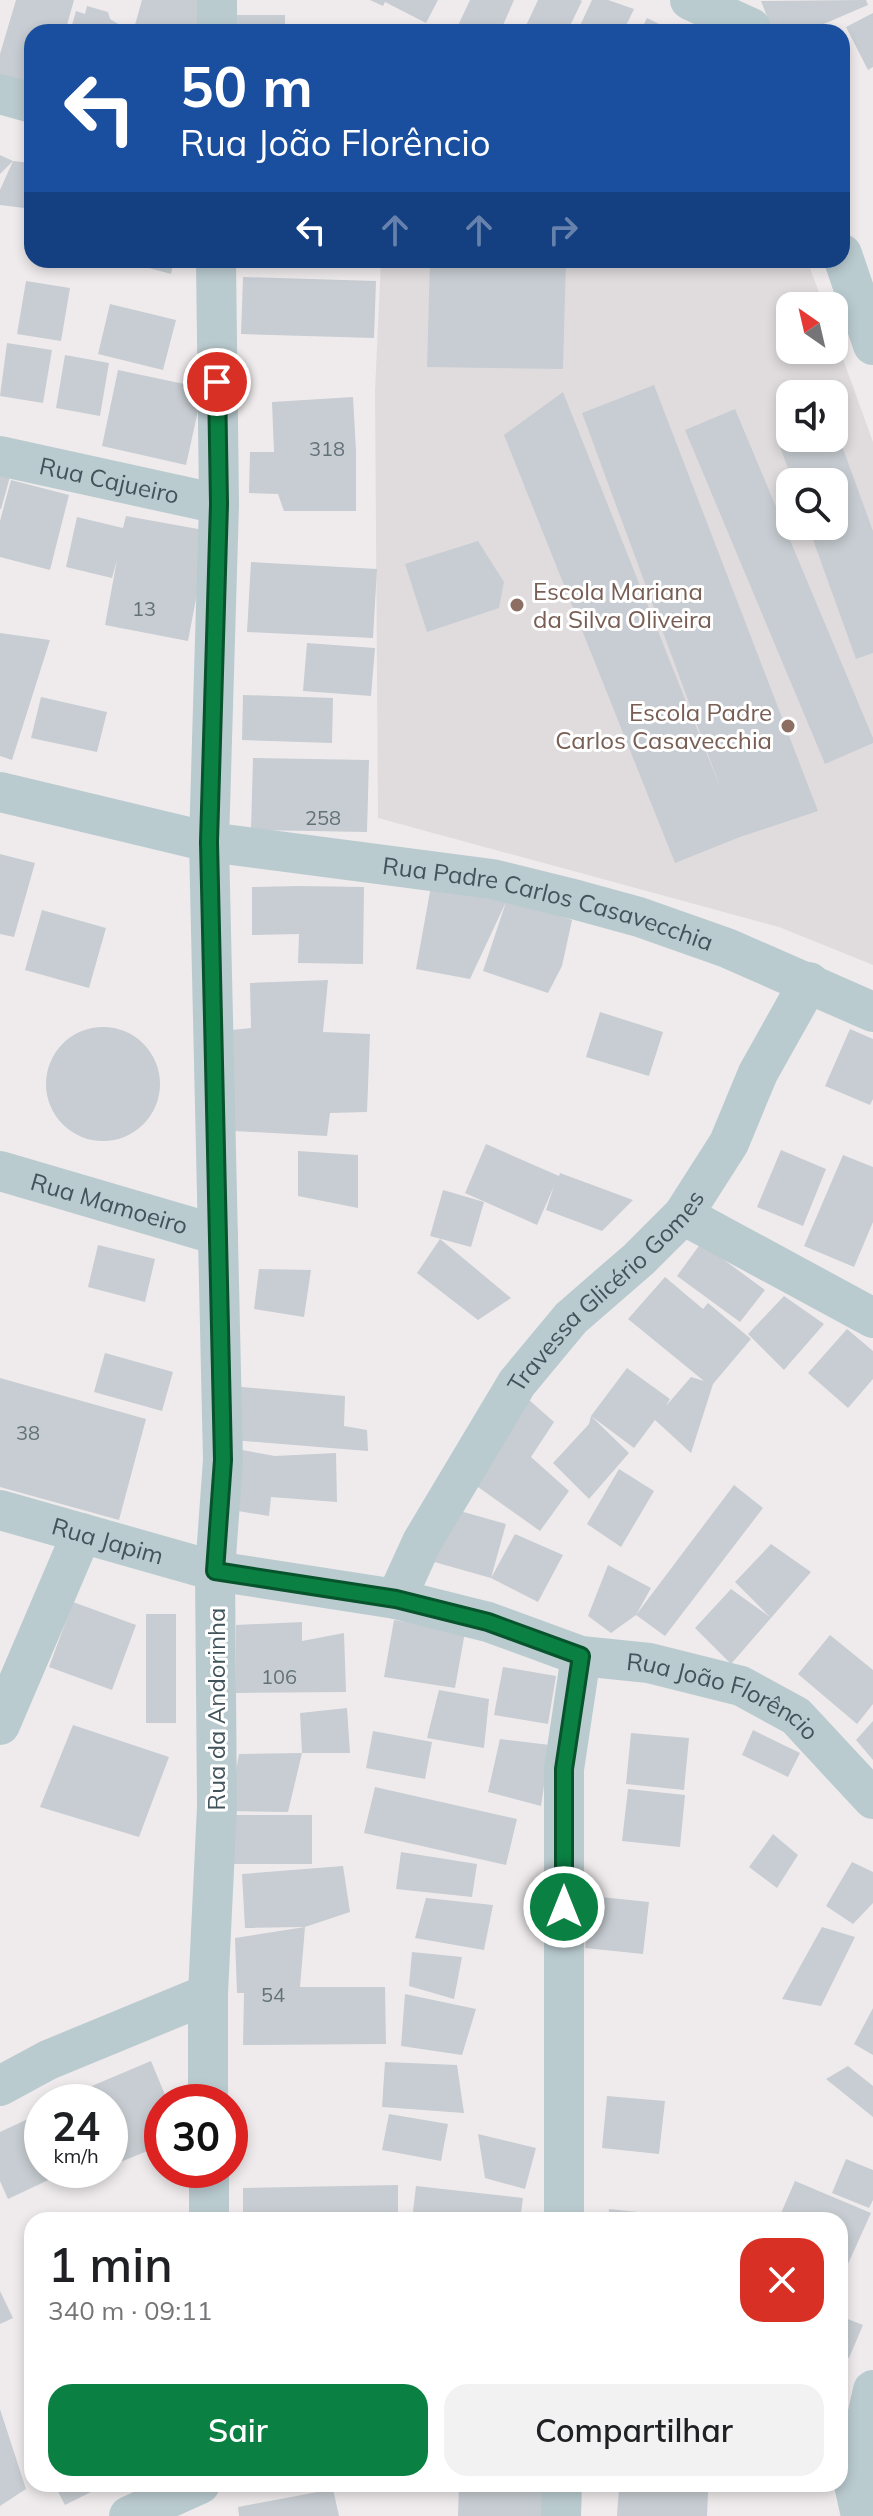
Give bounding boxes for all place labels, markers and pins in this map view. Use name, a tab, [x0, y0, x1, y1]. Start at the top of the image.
pin	[183, 348, 251, 416]
place label: Escola Mariana da Silva Oliveira	[533, 576, 712, 634]
marker: Escola Mariana da Silva Oliveira	[508, 596, 526, 614]
place label: Escola Padre Carlos Casavecchia	[555, 697, 772, 755]
marker: Escola Padre Carlos Casavecchia	[779, 717, 797, 735]

